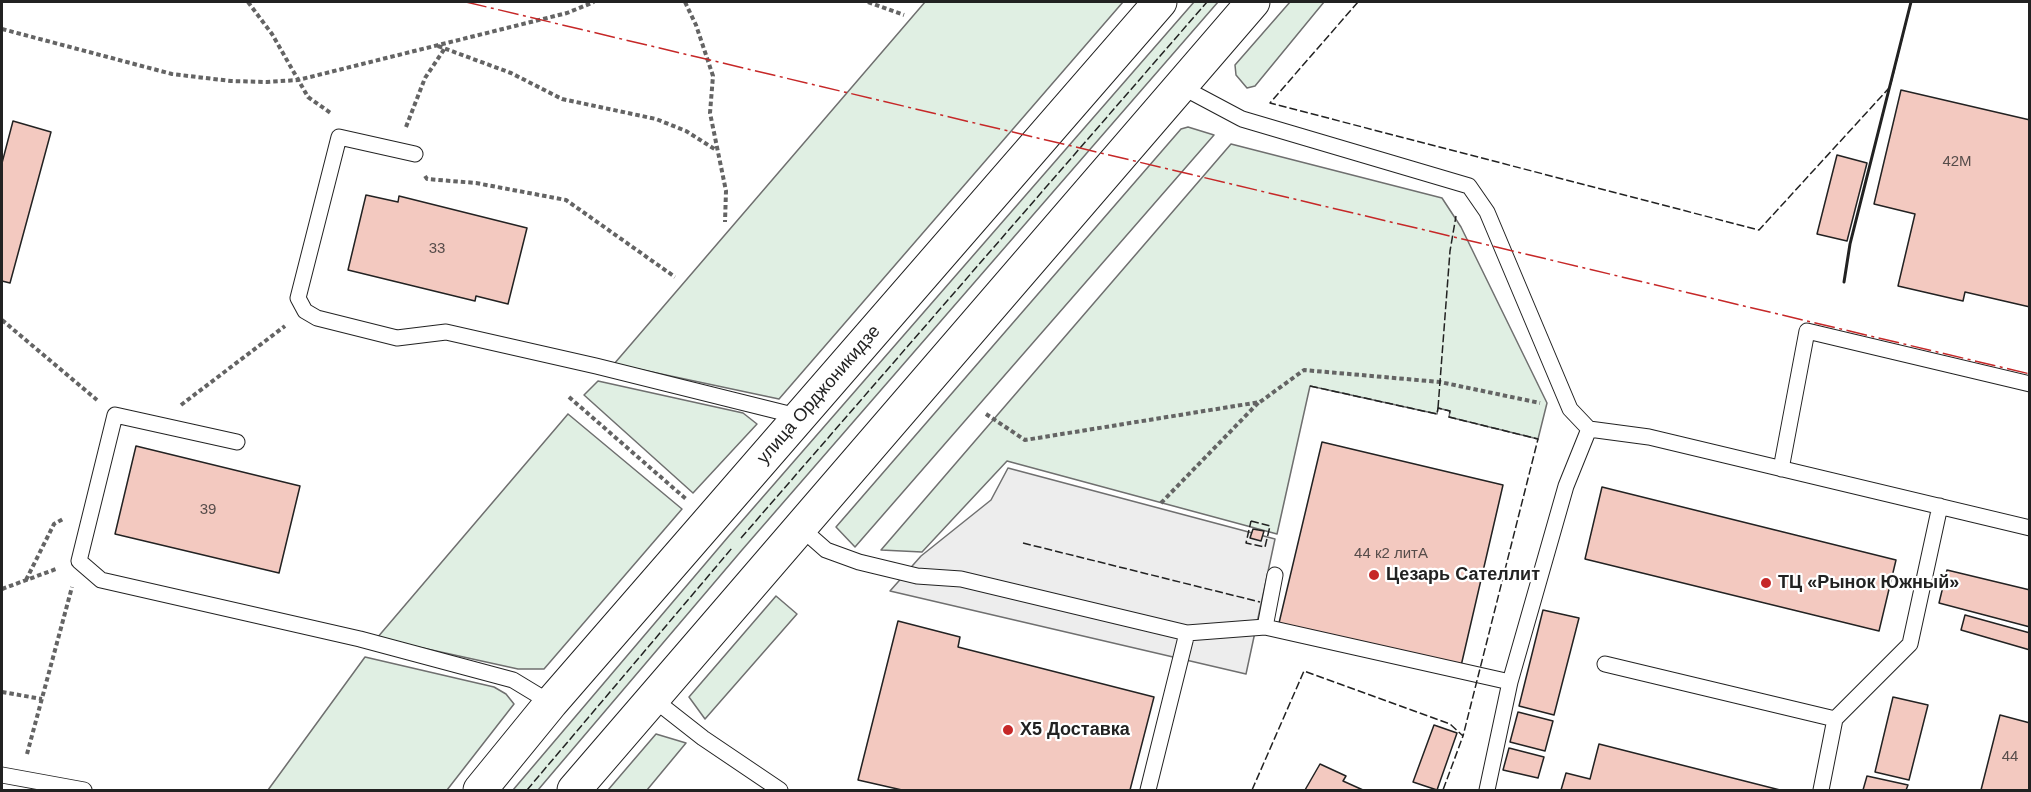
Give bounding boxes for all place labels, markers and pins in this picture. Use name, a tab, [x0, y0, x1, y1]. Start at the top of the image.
place label: Цезарь Сателлит	[1386, 564, 1540, 586]
marker: Цезарь Сателлит	[1367, 568, 1381, 582]
place label: ТЦ «Рынок Южный»	[1778, 572, 1959, 594]
marker: ТЦ «Рынок Южный»	[1759, 576, 1773, 590]
place label: X5 Доставка	[1020, 719, 1130, 741]
marker: X5 Доставка	[1001, 723, 1015, 737]

